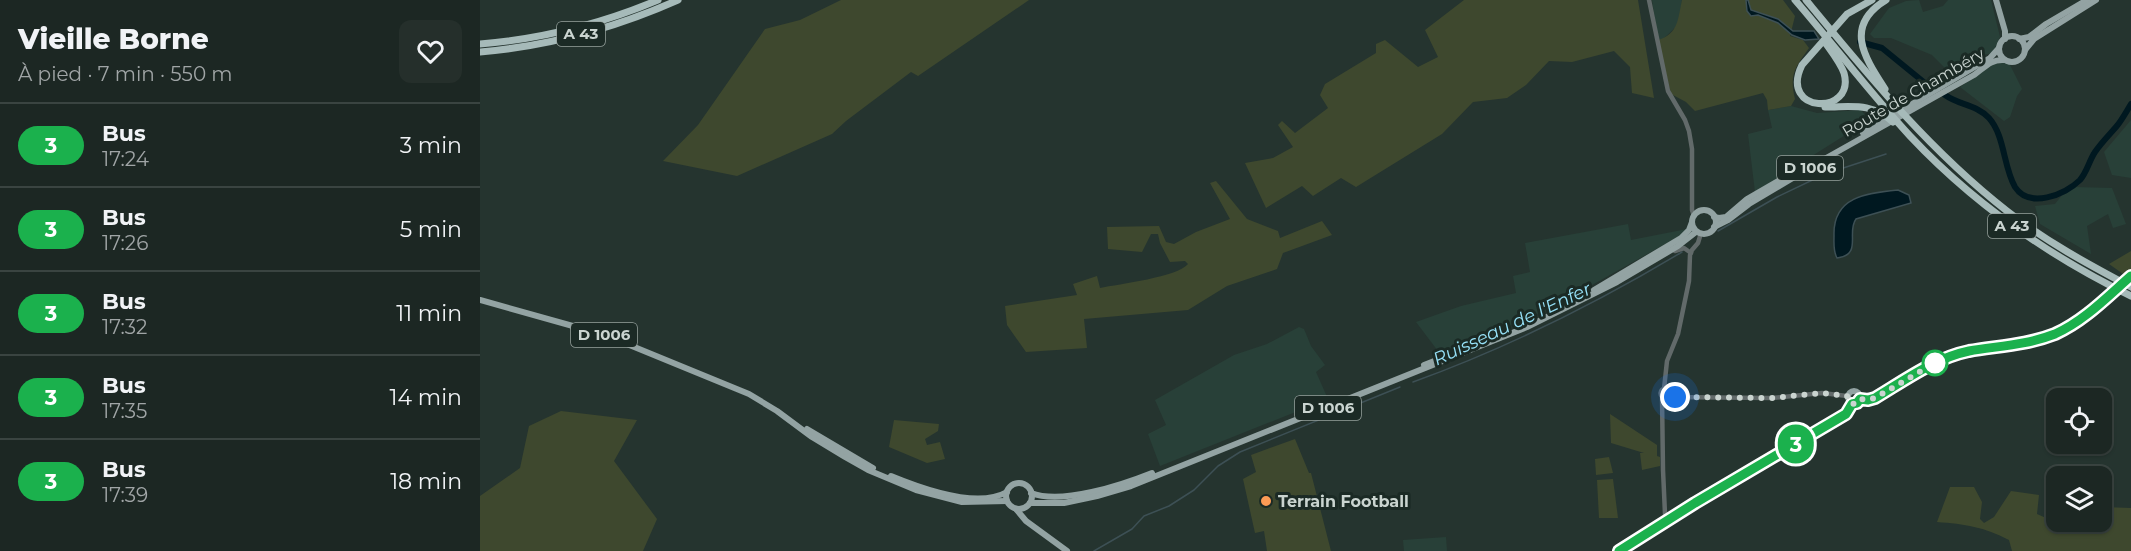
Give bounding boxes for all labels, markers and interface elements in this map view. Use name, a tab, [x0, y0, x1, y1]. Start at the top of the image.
button: heart	[399, 20, 462, 83]
text: Vieille Borne	[18, 22, 209, 56]
road number: A 43	[557, 22, 605, 46]
street label: Route de Chambéry	[1839, 44, 1988, 141]
text: À pied · 7 min · 550 m	[18, 62, 233, 86]
text: Bus	[102, 120, 146, 147]
text: 3 min	[400, 132, 462, 159]
text: 3	[45, 133, 57, 158]
text: 17:24	[102, 147, 149, 171]
road number: D 1006	[1777, 156, 1843, 180]
text: Bus	[102, 204, 146, 231]
road number: A 43	[1988, 214, 2036, 238]
text: 5 min	[400, 216, 462, 243]
text: 3	[45, 217, 57, 242]
text: 17:26	[102, 231, 148, 255]
water label: Ruisseau de l'Enfer	[1429, 277, 1595, 370]
text: Bus	[102, 288, 146, 315]
text: 11 min	[396, 300, 462, 327]
text: 3	[45, 301, 57, 326]
text: 17:32	[102, 315, 147, 339]
road number: D 1006	[571, 323, 637, 347]
unlabelled marker	[1922, 350, 1948, 376]
text: Bus	[102, 372, 146, 399]
your location	[1660, 382, 1690, 412]
text: 14 min	[390, 384, 462, 411]
text: 3	[45, 385, 57, 410]
map controls	[2046, 388, 2112, 532]
button: locate	[2046, 388, 2112, 454]
road number: D 1006	[1295, 396, 1361, 420]
text: 17:35	[102, 399, 147, 423]
line badge: 3	[1776, 424, 1816, 464]
text: 3	[1790, 432, 1802, 457]
text: Bus	[102, 456, 146, 483]
button: layers	[2046, 466, 2112, 532]
text: 18 min	[390, 468, 462, 495]
text: 3	[45, 469, 57, 494]
text: 17:39	[102, 483, 148, 507]
place label: Terrain Football	[1278, 492, 1409, 511]
marker: Terrain Football	[1259, 494, 1273, 508]

